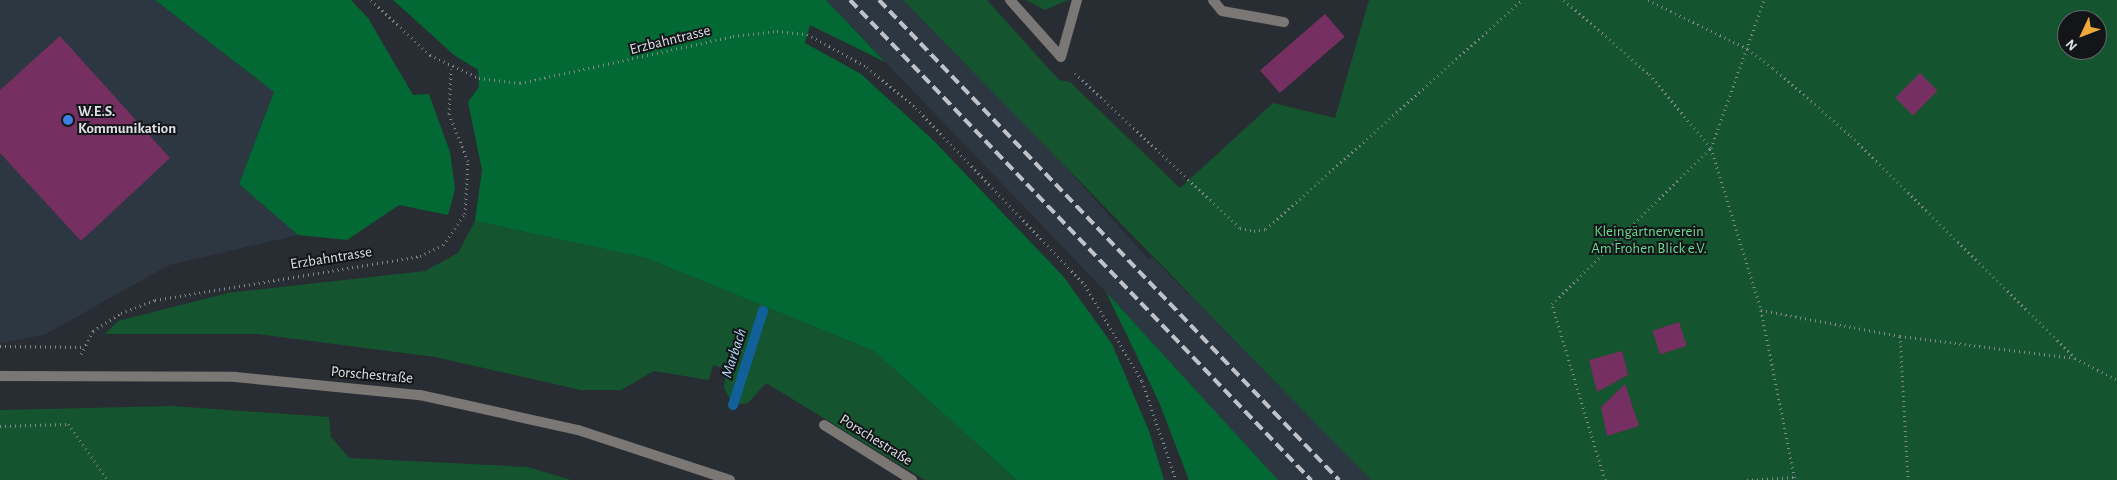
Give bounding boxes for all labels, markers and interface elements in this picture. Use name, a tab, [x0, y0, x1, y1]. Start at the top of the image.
north arrow	[2057, 10, 2107, 60]
street label: Erzbahntrasse	[628, 21, 712, 59]
text: N	[2063, 36, 2080, 53]
place label: W.E.S. Kommunikation	[78, 102, 176, 137]
marker: W.E.S. Kommunikation	[62, 114, 74, 126]
park label: Kleingärtnerverein Am Frohen Blick e.V.	[1591, 222, 1707, 257]
street label: Erzbahntrasse	[289, 243, 373, 273]
water label: Marbach	[717, 326, 751, 380]
street label: Porschestraße	[330, 362, 414, 388]
street label: Porschestraße	[836, 411, 916, 469]

